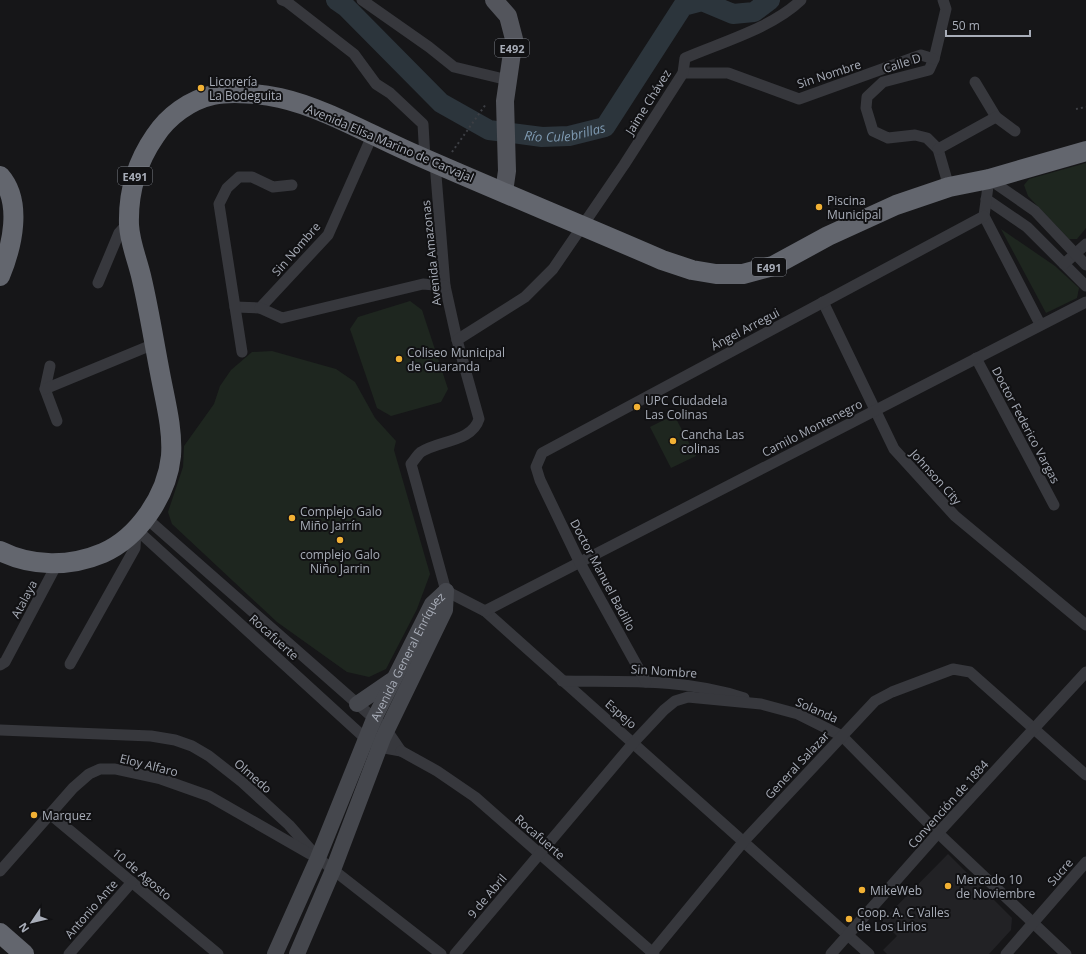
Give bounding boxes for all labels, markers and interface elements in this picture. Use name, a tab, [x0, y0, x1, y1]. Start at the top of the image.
scale bar	[946, 12, 1030, 38]
text: 50 m	[952, 17, 980, 34]
road number: E492	[495, 39, 529, 57]
street label: Calle D	[881, 49, 923, 77]
street label: Sin Nombre	[795, 56, 863, 92]
street label: Jaime Chávez	[621, 66, 675, 139]
place label: Licorería La Bodeguita	[209, 73, 282, 104]
marker: Licorería La Bodeguita	[196, 83, 206, 93]
street label: Avenida Elisa Marino de Carvajal	[303, 100, 477, 186]
water label: Río Culebrillas	[523, 118, 608, 146]
road number: E491	[118, 167, 152, 185]
place label: Piscina Municipal	[827, 192, 881, 223]
street label: Avenida Amazonas	[417, 199, 445, 306]
marker: Piscina Municipal	[814, 202, 824, 212]
street label: Sin Nombre	[268, 218, 324, 280]
road number: E491	[752, 258, 786, 276]
street label: Ángel Arregui	[708, 304, 782, 354]
place label: Coliseo Municipal de Guaranda	[407, 344, 505, 375]
marker: Coliseo Municipal de Guaranda	[394, 354, 404, 364]
street label: Doctor Federico Vargas	[988, 364, 1064, 487]
place label: UPC Ciudadela Las Colinas	[645, 392, 727, 423]
street label: Camilo Montenegro	[759, 395, 865, 461]
marker: UPC Ciudadela Las Colinas	[632, 402, 642, 412]
place label: Cancha Las colinas	[681, 426, 744, 457]
marker: Cancha Las colinas	[668, 436, 678, 446]
street label: Johnson City	[906, 445, 966, 509]
place label: Complejo Galo Miño Jarrín	[300, 503, 382, 534]
marker: Complejo Galo Miño Jarrín	[287, 513, 297, 523]
street label: Doctor Manuel Badillo	[566, 516, 640, 634]
marker: complejo Galo Niño Jarrin	[335, 535, 345, 545]
place label: complejo Galo Niño Jarrin	[300, 546, 380, 577]
street label: Atalaya	[7, 577, 41, 621]
street label: Avenida General Enríquez	[366, 588, 449, 724]
street label: Rocafuerte	[246, 610, 303, 664]
street label: Sin Nombre	[630, 660, 698, 682]
street label: Solanda	[793, 693, 841, 727]
street label: Espejo	[602, 696, 640, 732]
street label: General Salazar	[761, 727, 833, 803]
street label: Eloy Alfaro	[118, 750, 180, 780]
street label: Olmedo	[231, 755, 275, 797]
street label: Convención de 1884	[904, 756, 992, 852]
place label: Marquez	[42, 807, 92, 824]
marker: Marquez	[29, 810, 39, 820]
street label: Rocafuerte	[511, 811, 569, 864]
street label: 10 de Agosto	[109, 844, 175, 904]
street label: Sucre	[1043, 854, 1077, 889]
street label: 9 de Abril	[463, 870, 511, 922]
place label: Mercado 10 de Noviembre	[956, 871, 1036, 902]
street label: Antonio Ante	[61, 876, 122, 942]
marker: Mercado 10 de Noviembre	[943, 881, 953, 891]
place label: MikeWeb	[870, 882, 922, 899]
marker: MikeWeb	[857, 885, 867, 895]
north arrow	[12, 902, 52, 942]
place label: Coop. A. C Valles de Los Lirios	[857, 904, 950, 935]
marker: Coop. A. C Valles de Los Lirios	[844, 914, 854, 924]
text: N	[15, 920, 32, 936]

